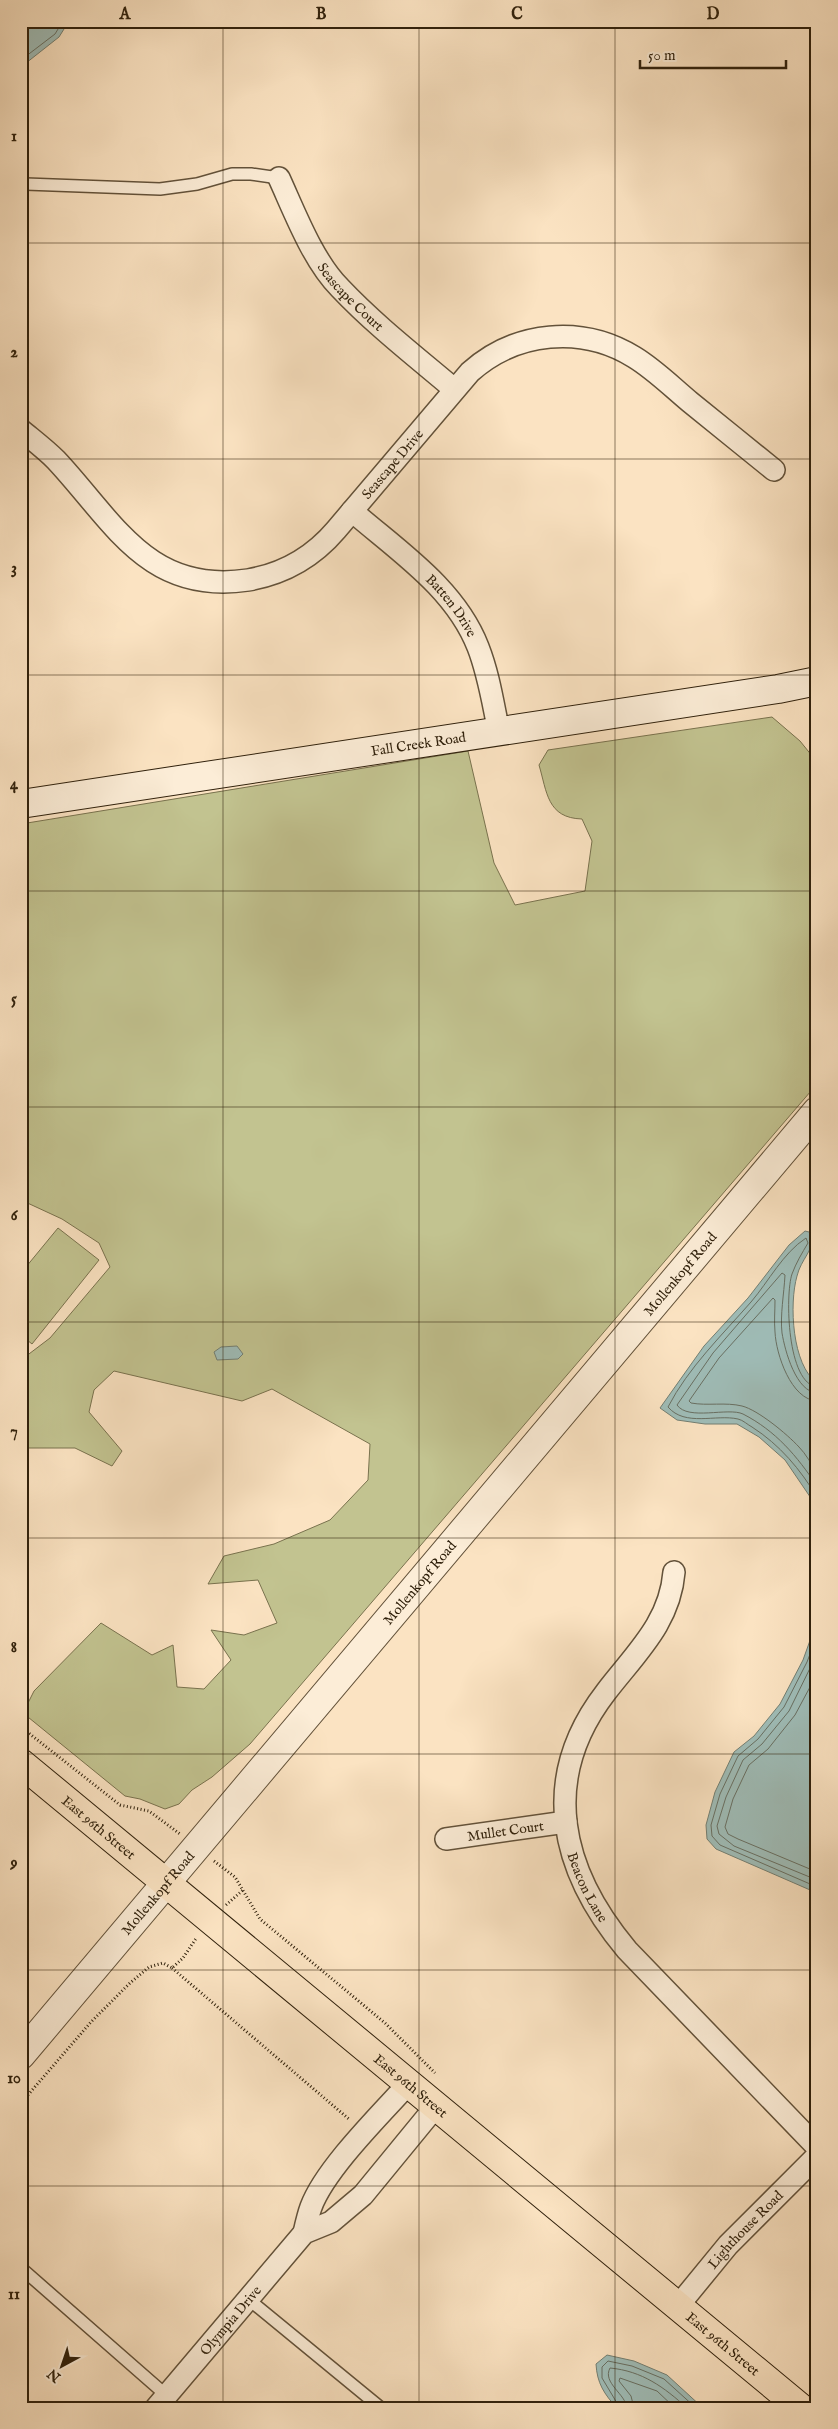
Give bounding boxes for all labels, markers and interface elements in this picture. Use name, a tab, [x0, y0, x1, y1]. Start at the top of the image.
text: A	[119, 5, 132, 25]
text: B	[316, 5, 327, 25]
text: C	[511, 5, 523, 25]
text: D	[707, 5, 720, 25]
scale bar	[640, 38, 787, 70]
text: 50 m	[648, 46, 676, 65]
text: 1	[11, 127, 17, 147]
street label: Seascape Court	[313, 260, 387, 336]
text: 2	[10, 343, 18, 363]
street label: Seascape Drive	[358, 425, 428, 503]
text: 3	[11, 559, 17, 579]
street label: Batten Drive	[421, 571, 481, 641]
street label: Fall Creek Road	[370, 728, 468, 761]
text: 4	[10, 775, 19, 795]
text: 5	[11, 990, 17, 1010]
text: 6	[11, 1206, 19, 1226]
street label: Mollenkopf Road	[640, 1228, 721, 1320]
text: 7	[10, 1422, 18, 1442]
street label: Mollenkopf Road	[380, 1537, 461, 1629]
text: 8	[11, 1638, 17, 1658]
street label: East 96th Street	[57, 1792, 139, 1864]
street label: Mullet Court	[466, 1817, 545, 1846]
street label: Mollenkopf Road	[118, 1847, 199, 1939]
street label: Beacon Lane	[563, 1850, 612, 1927]
text: 9	[10, 1854, 18, 1874]
street label: East 96th Street	[370, 2050, 451, 2122]
text: 10	[7, 2069, 21, 2089]
street label: Lighthouse Road	[704, 2187, 788, 2273]
street label: Olympia Drive	[196, 2282, 266, 2359]
text: 11	[8, 2285, 20, 2305]
street label: East 96th Street	[682, 2308, 763, 2380]
north arrow	[38, 2342, 88, 2392]
text: N	[44, 2364, 65, 2387]

